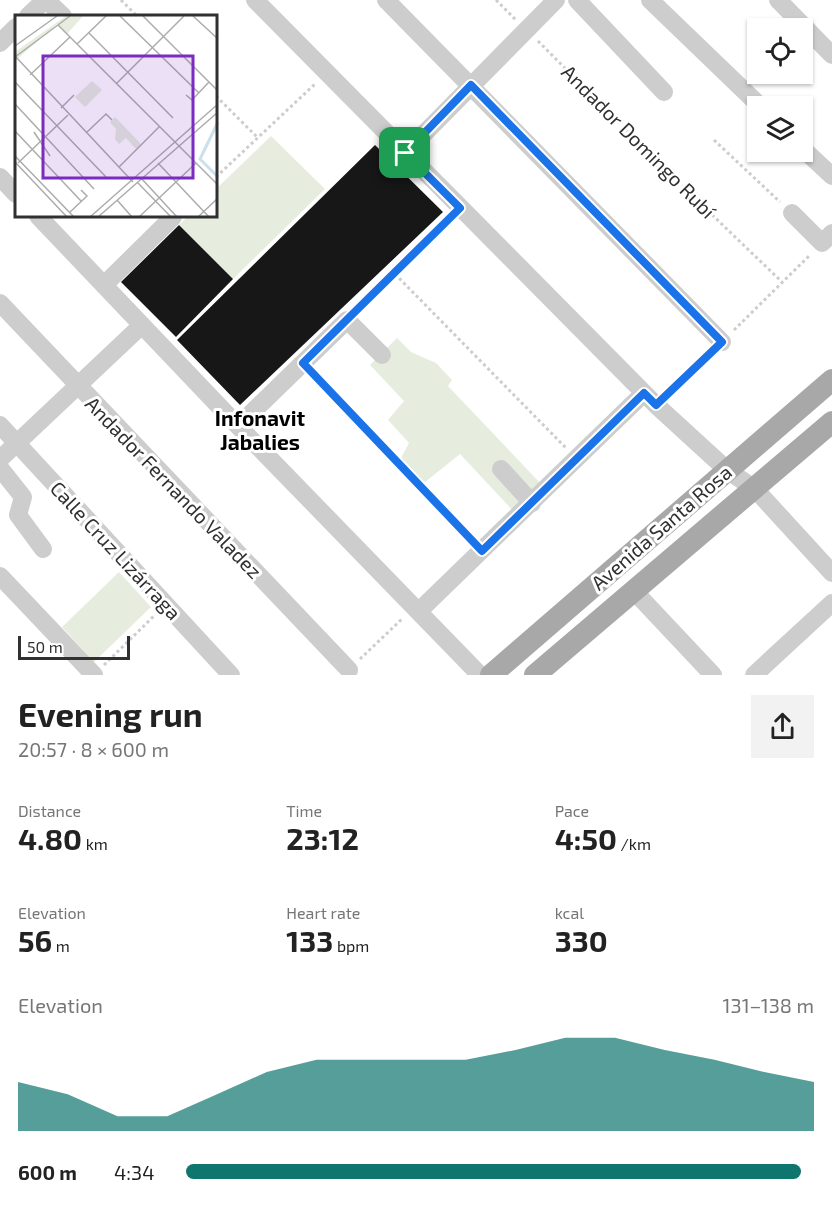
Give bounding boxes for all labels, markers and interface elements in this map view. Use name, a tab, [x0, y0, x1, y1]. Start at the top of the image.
inset map	[15, 15, 218, 218]
map controls	[747, 18, 813, 162]
button: locate	[747, 18, 813, 84]
street label: Andador Domingo Rubí	[557, 59, 721, 223]
button: layers	[747, 96, 813, 162]
pin	[379, 127, 430, 178]
icon: arrive	[388, 136, 421, 169]
street label: Andador Fernando Valadez	[81, 391, 267, 583]
district label: Infonavit Jabalies	[215, 405, 306, 454]
street label: Avenida Santa Rosa	[586, 459, 736, 595]
street label: Calle Cruz Lizárraga	[46, 476, 186, 624]
scale bar	[18, 633, 130, 660]
text: 50 m	[27, 637, 63, 656]
text: Evening run	[18, 694, 203, 734]
button: share	[751, 695, 814, 758]
text: 20:57 · 8 × 600 m	[18, 737, 169, 761]
text: Distance	[18, 801, 81, 820]
text: Time	[286, 801, 322, 820]
text: Pace	[555, 801, 589, 820]
text: 4.80	[18, 820, 82, 856]
text: 23:12	[286, 820, 359, 856]
text: 4:50	[555, 820, 617, 856]
text: km	[82, 834, 108, 853]
text: /km	[617, 834, 651, 853]
text: Elevation	[18, 903, 86, 922]
text: Heart rate	[286, 903, 360, 922]
text: kcal	[555, 903, 584, 922]
text: 56	[18, 922, 52, 958]
text: 133	[286, 922, 333, 958]
text: 330	[555, 922, 608, 958]
text: m	[52, 936, 70, 955]
text: bpm	[333, 936, 369, 955]
text: Elevation	[18, 993, 103, 1017]
text: 131–138 m	[723, 993, 814, 1017]
text: 600 m	[18, 1160, 77, 1184]
text: 4:34	[114, 1160, 154, 1184]

